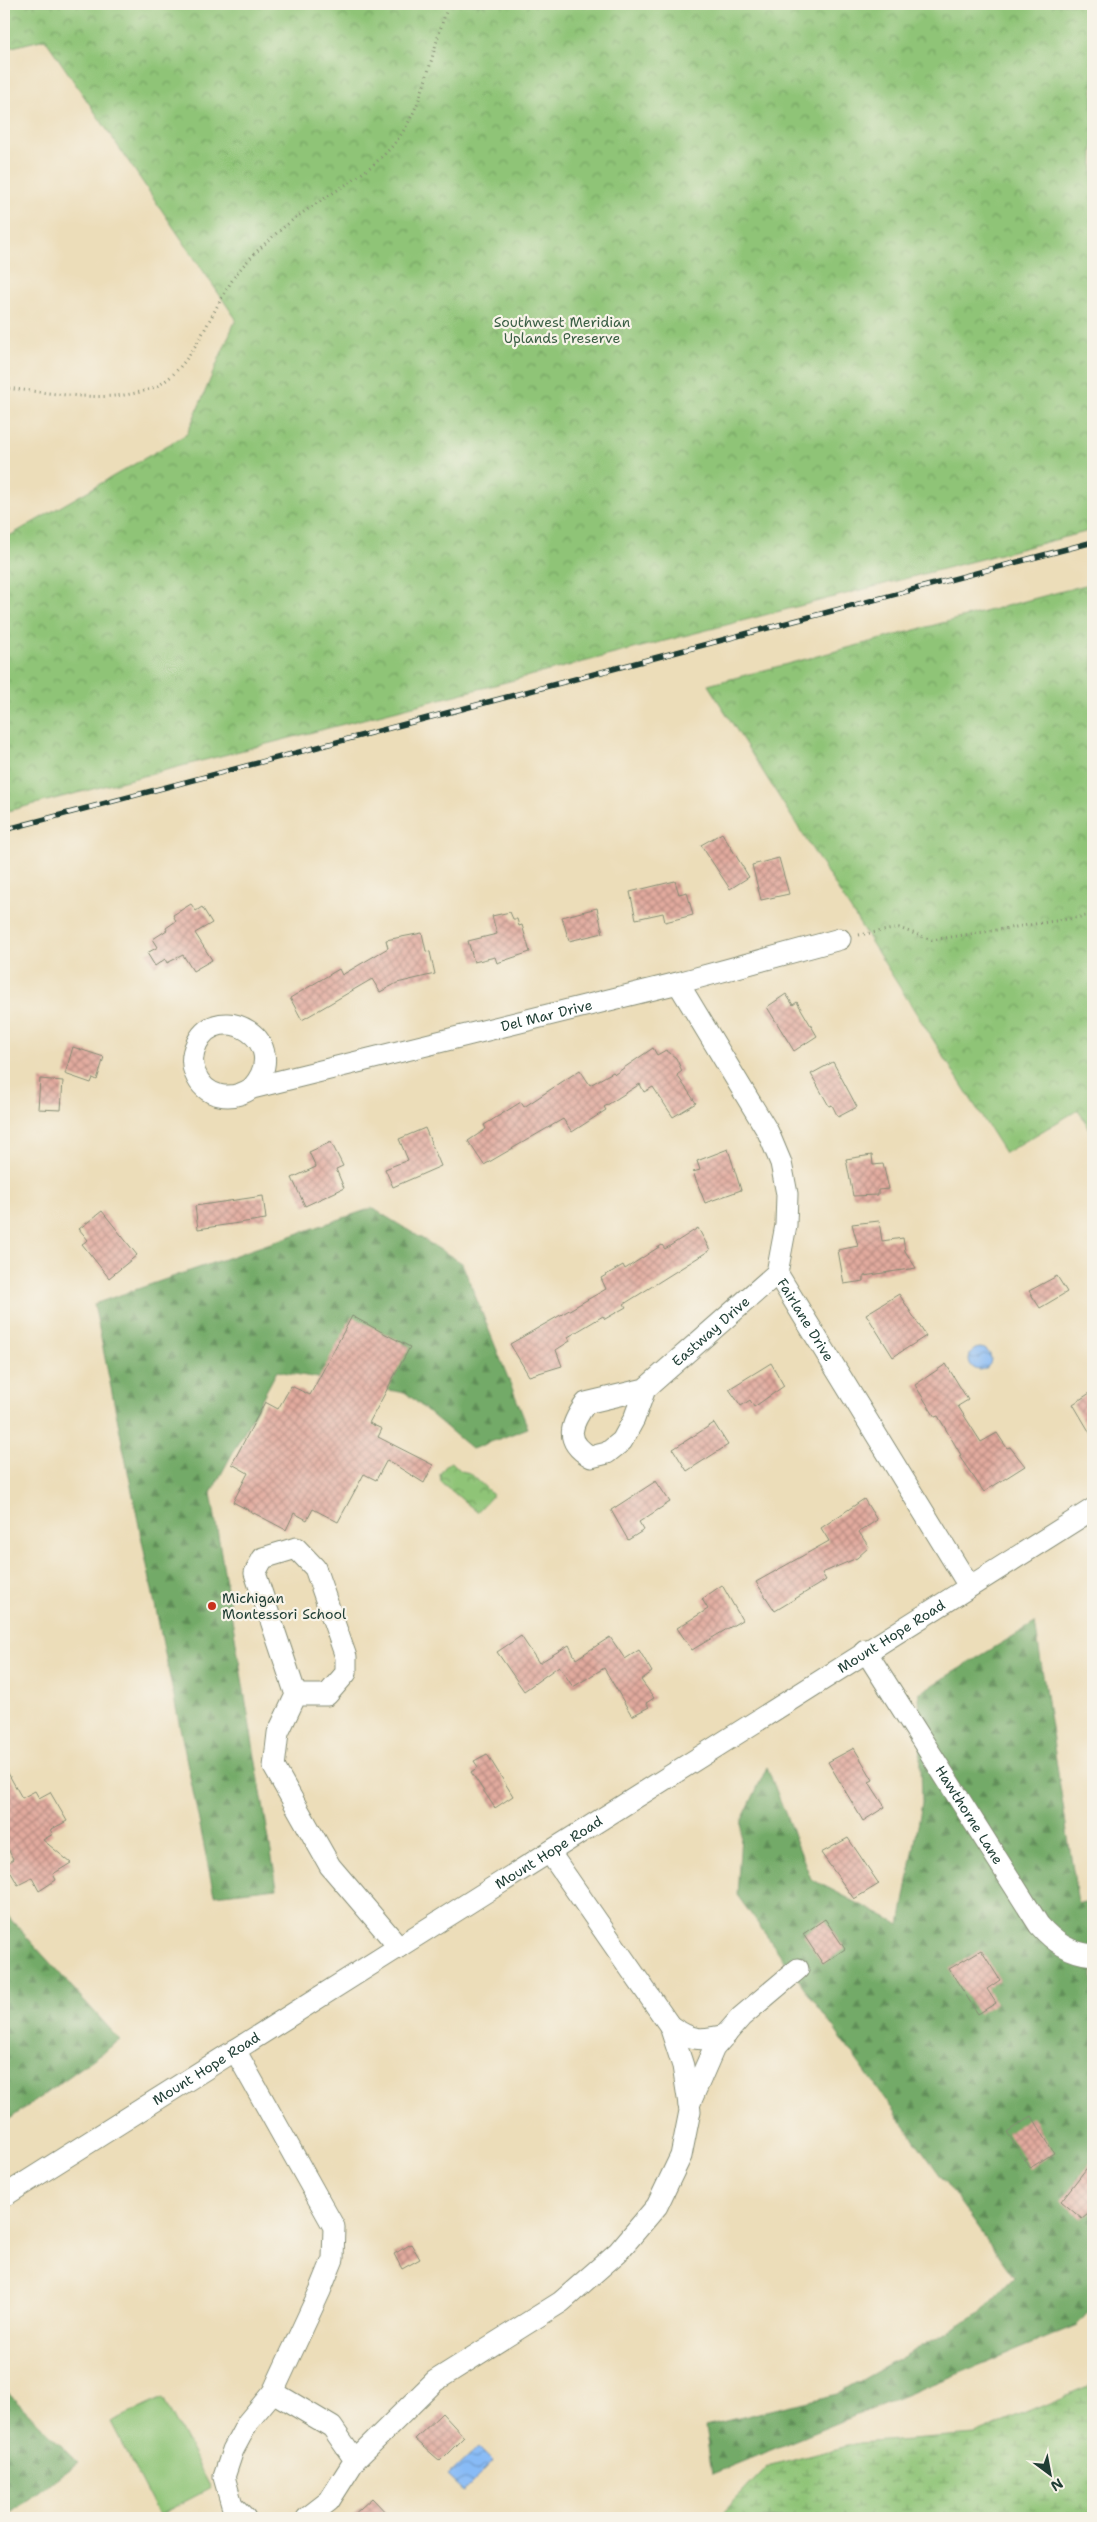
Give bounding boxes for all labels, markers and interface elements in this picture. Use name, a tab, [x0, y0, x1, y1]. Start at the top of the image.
park label: Southwest Meridian Uplands Preserve	[494, 313, 631, 347]
street label: Del Mar Drive	[499, 995, 594, 1035]
street label: Fairlane Drive	[773, 1275, 838, 1365]
street label: Eastway Drive	[668, 1292, 753, 1370]
place label: Michigan Montessori School	[222, 1589, 347, 1623]
street label: Mount Hope Road	[834, 1596, 948, 1677]
marker: Michigan Montessori School	[206, 1600, 218, 1612]
street label: Hawthorne Lane	[931, 1762, 1007, 1868]
street label: Mount Hope Road	[492, 1812, 606, 1893]
street label: Mount Hope Road	[149, 2028, 263, 2109]
north arrow	[1024, 2450, 1074, 2500]
text: N	[1047, 2474, 1066, 2496]

